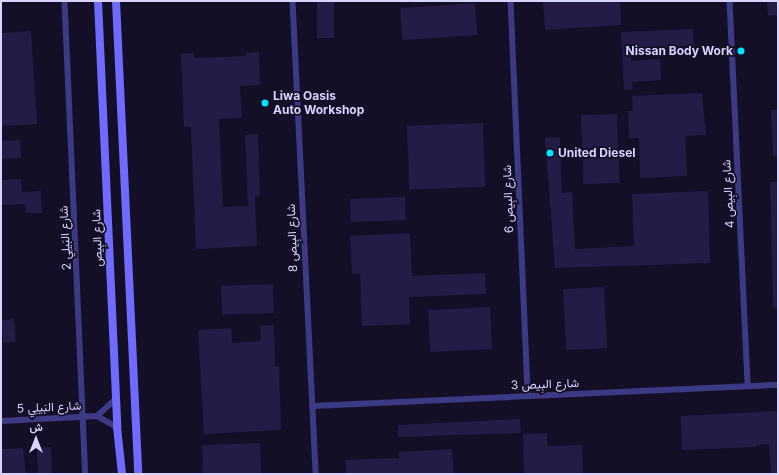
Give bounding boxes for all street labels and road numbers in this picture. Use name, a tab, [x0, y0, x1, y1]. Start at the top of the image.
street label: شارع البِيص 4	[719, 159, 737, 229]
street label: شارع البِيص 6	[500, 165, 516, 233]
street label: شارع البِيص 8	[284, 204, 300, 272]
street label: شارع البَيلِي 2	[56, 205, 74, 271]
street label: شارع البِيص	[89, 209, 105, 267]
street label: شارع البِيص 3	[511, 376, 579, 392]
street label: شارع البَيلِي 5	[16, 398, 82, 416]

